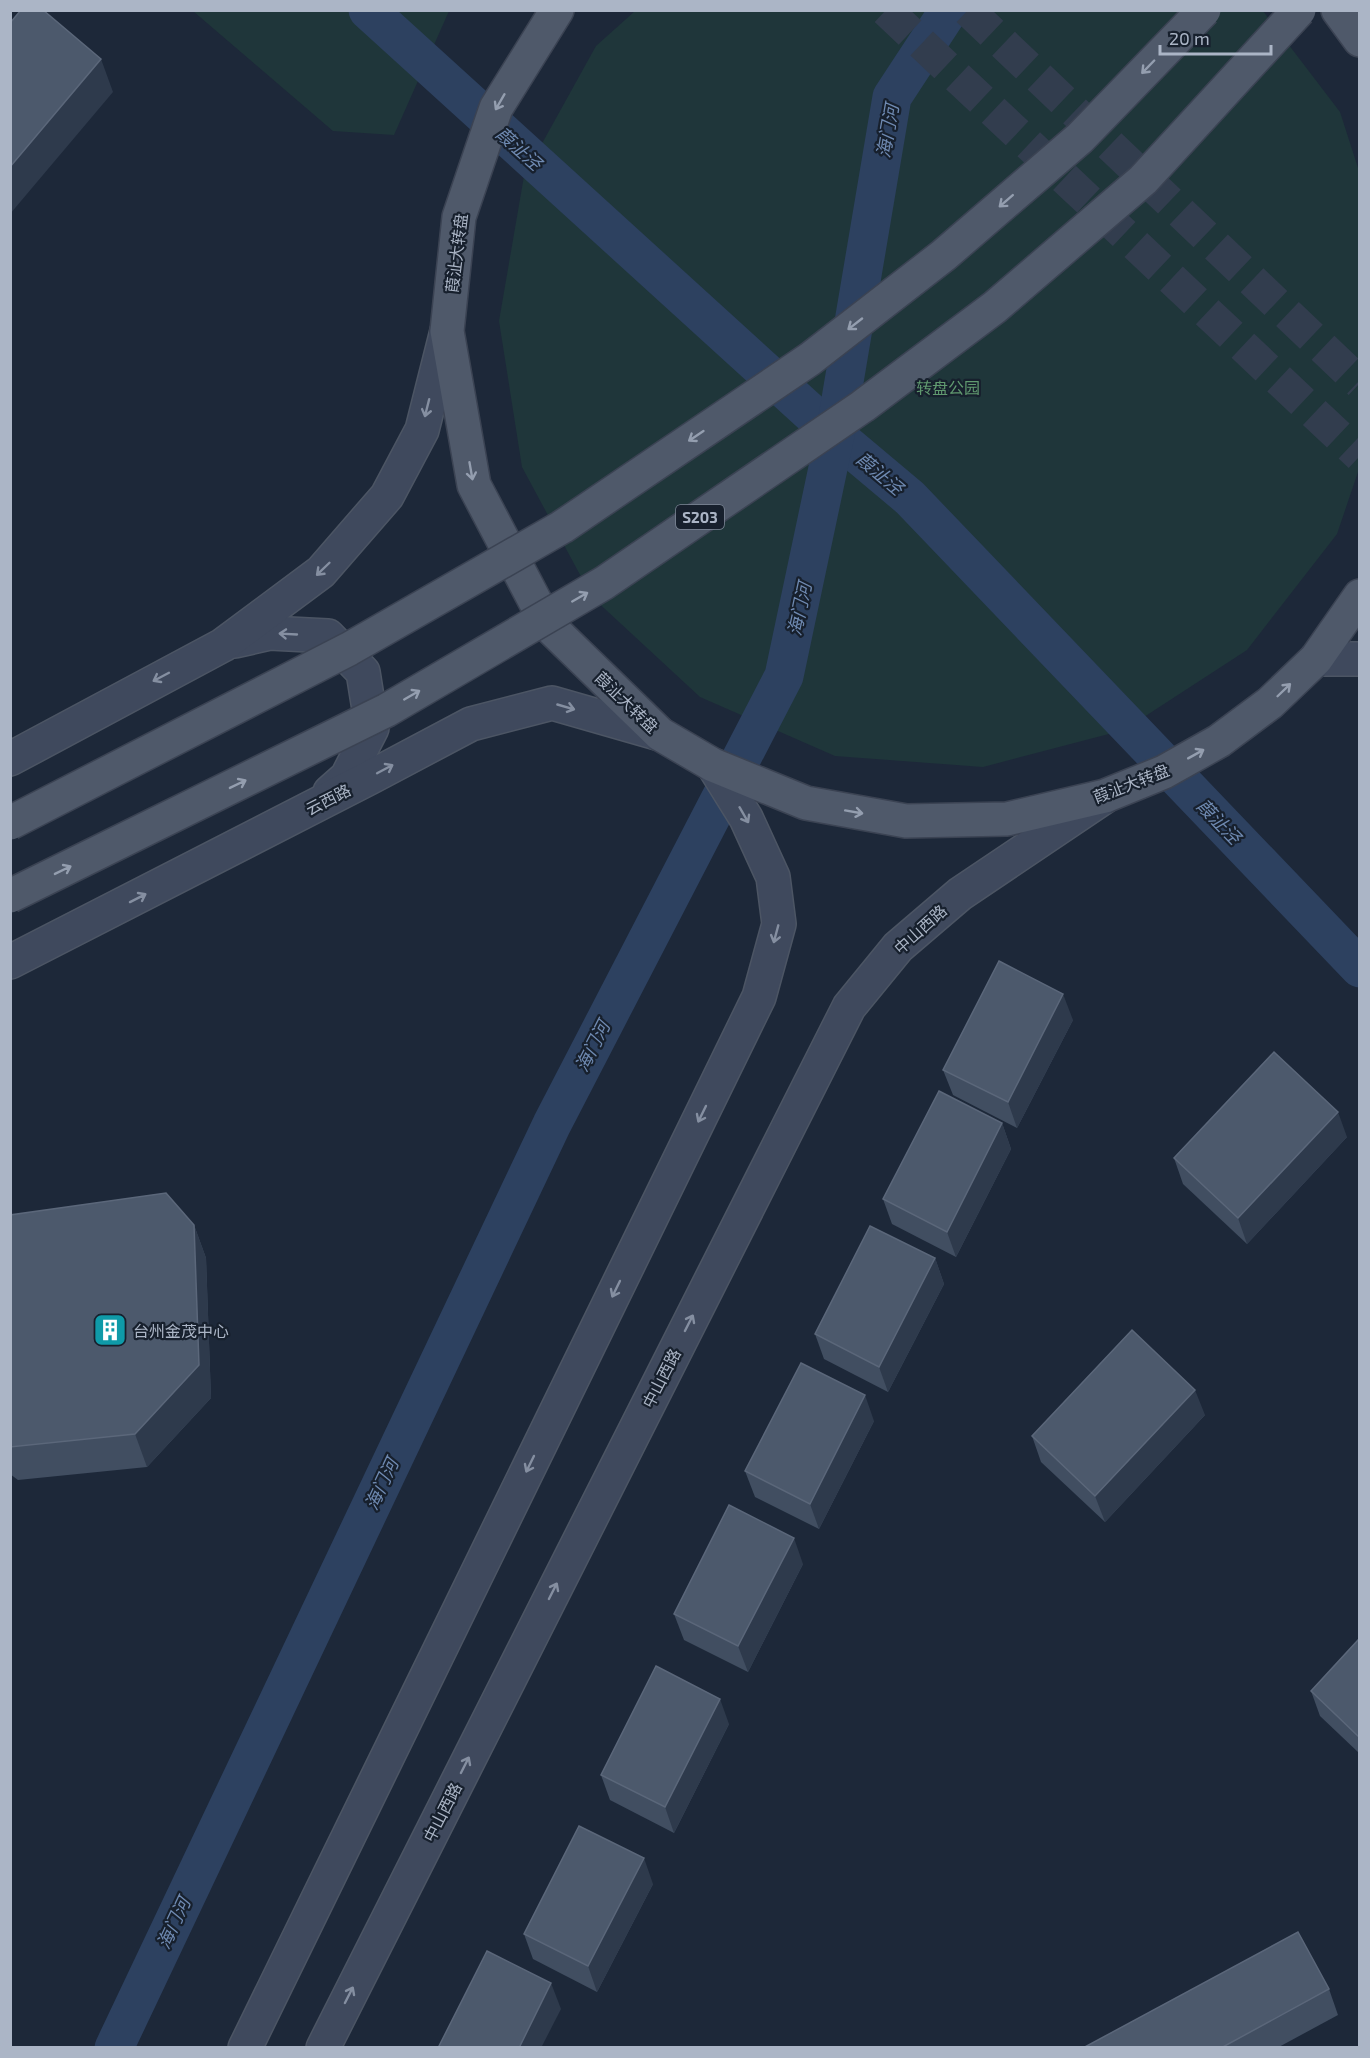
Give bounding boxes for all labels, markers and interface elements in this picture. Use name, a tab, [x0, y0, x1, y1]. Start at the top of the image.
scale bar	[1160, 18, 1271, 56]
text: 20 m	[1169, 27, 1210, 49]
one-way arrow	[1141, 60, 1156, 75]
one-way arrow	[494, 93, 506, 110]
water label: 海门河	[871, 100, 903, 159]
water label: 葭沚泾	[492, 122, 548, 176]
one-way arrow	[999, 194, 1014, 208]
street label: 葭沚大转盘	[442, 212, 470, 294]
one-way arrow	[847, 317, 863, 330]
park label: 转盘公园	[916, 378, 980, 397]
one-way arrow	[421, 398, 433, 417]
one-way arrow	[688, 430, 705, 442]
water label: 葭沚泾	[852, 447, 909, 500]
one-way arrow	[466, 461, 477, 481]
road number: S203	[676, 505, 724, 529]
one-way arrow	[315, 562, 330, 576]
water label: 海门河	[783, 577, 816, 638]
one-way arrow	[571, 591, 588, 603]
one-way arrow	[278, 628, 298, 639]
street label: 葭沚大转盘	[592, 667, 662, 737]
one-way arrow	[153, 672, 171, 684]
one-way arrow	[1277, 682, 1292, 697]
one-way arrow	[403, 689, 420, 701]
one-way arrow	[556, 702, 575, 713]
one-way arrow	[1187, 748, 1204, 760]
street label: 葭沚大转盘	[1090, 760, 1172, 806]
one-way arrow	[376, 763, 393, 775]
one-way arrow	[228, 777, 246, 789]
street label: 云西路	[302, 780, 354, 818]
water label: 葭沚泾	[1192, 794, 1247, 850]
one-way arrow	[738, 806, 750, 823]
one-way arrow	[844, 807, 864, 818]
one-way arrow	[54, 864, 71, 876]
one-way arrow	[128, 891, 146, 903]
street label: 中山西路	[890, 901, 950, 957]
one-way arrow	[770, 924, 781, 943]
water label: 海门河	[570, 1014, 615, 1075]
one-way arrow	[695, 1104, 707, 1122]
one-way arrow	[610, 1279, 621, 1297]
building icon: 台州金茂中心	[92, 1312, 128, 1348]
one-way arrow	[683, 1315, 695, 1333]
place label: 台州金茂中心	[133, 1321, 229, 1340]
street label: 中山西路	[638, 1345, 684, 1411]
water label: 海门河	[360, 1452, 404, 1513]
one-way arrow	[524, 1455, 536, 1473]
one-way arrow	[548, 1582, 560, 1600]
one-way arrow	[460, 1756, 472, 1774]
street label: 中山西路	[419, 1779, 465, 1845]
water label: 海门河	[152, 1891, 196, 1952]
one-way arrow	[344, 1987, 355, 2005]

